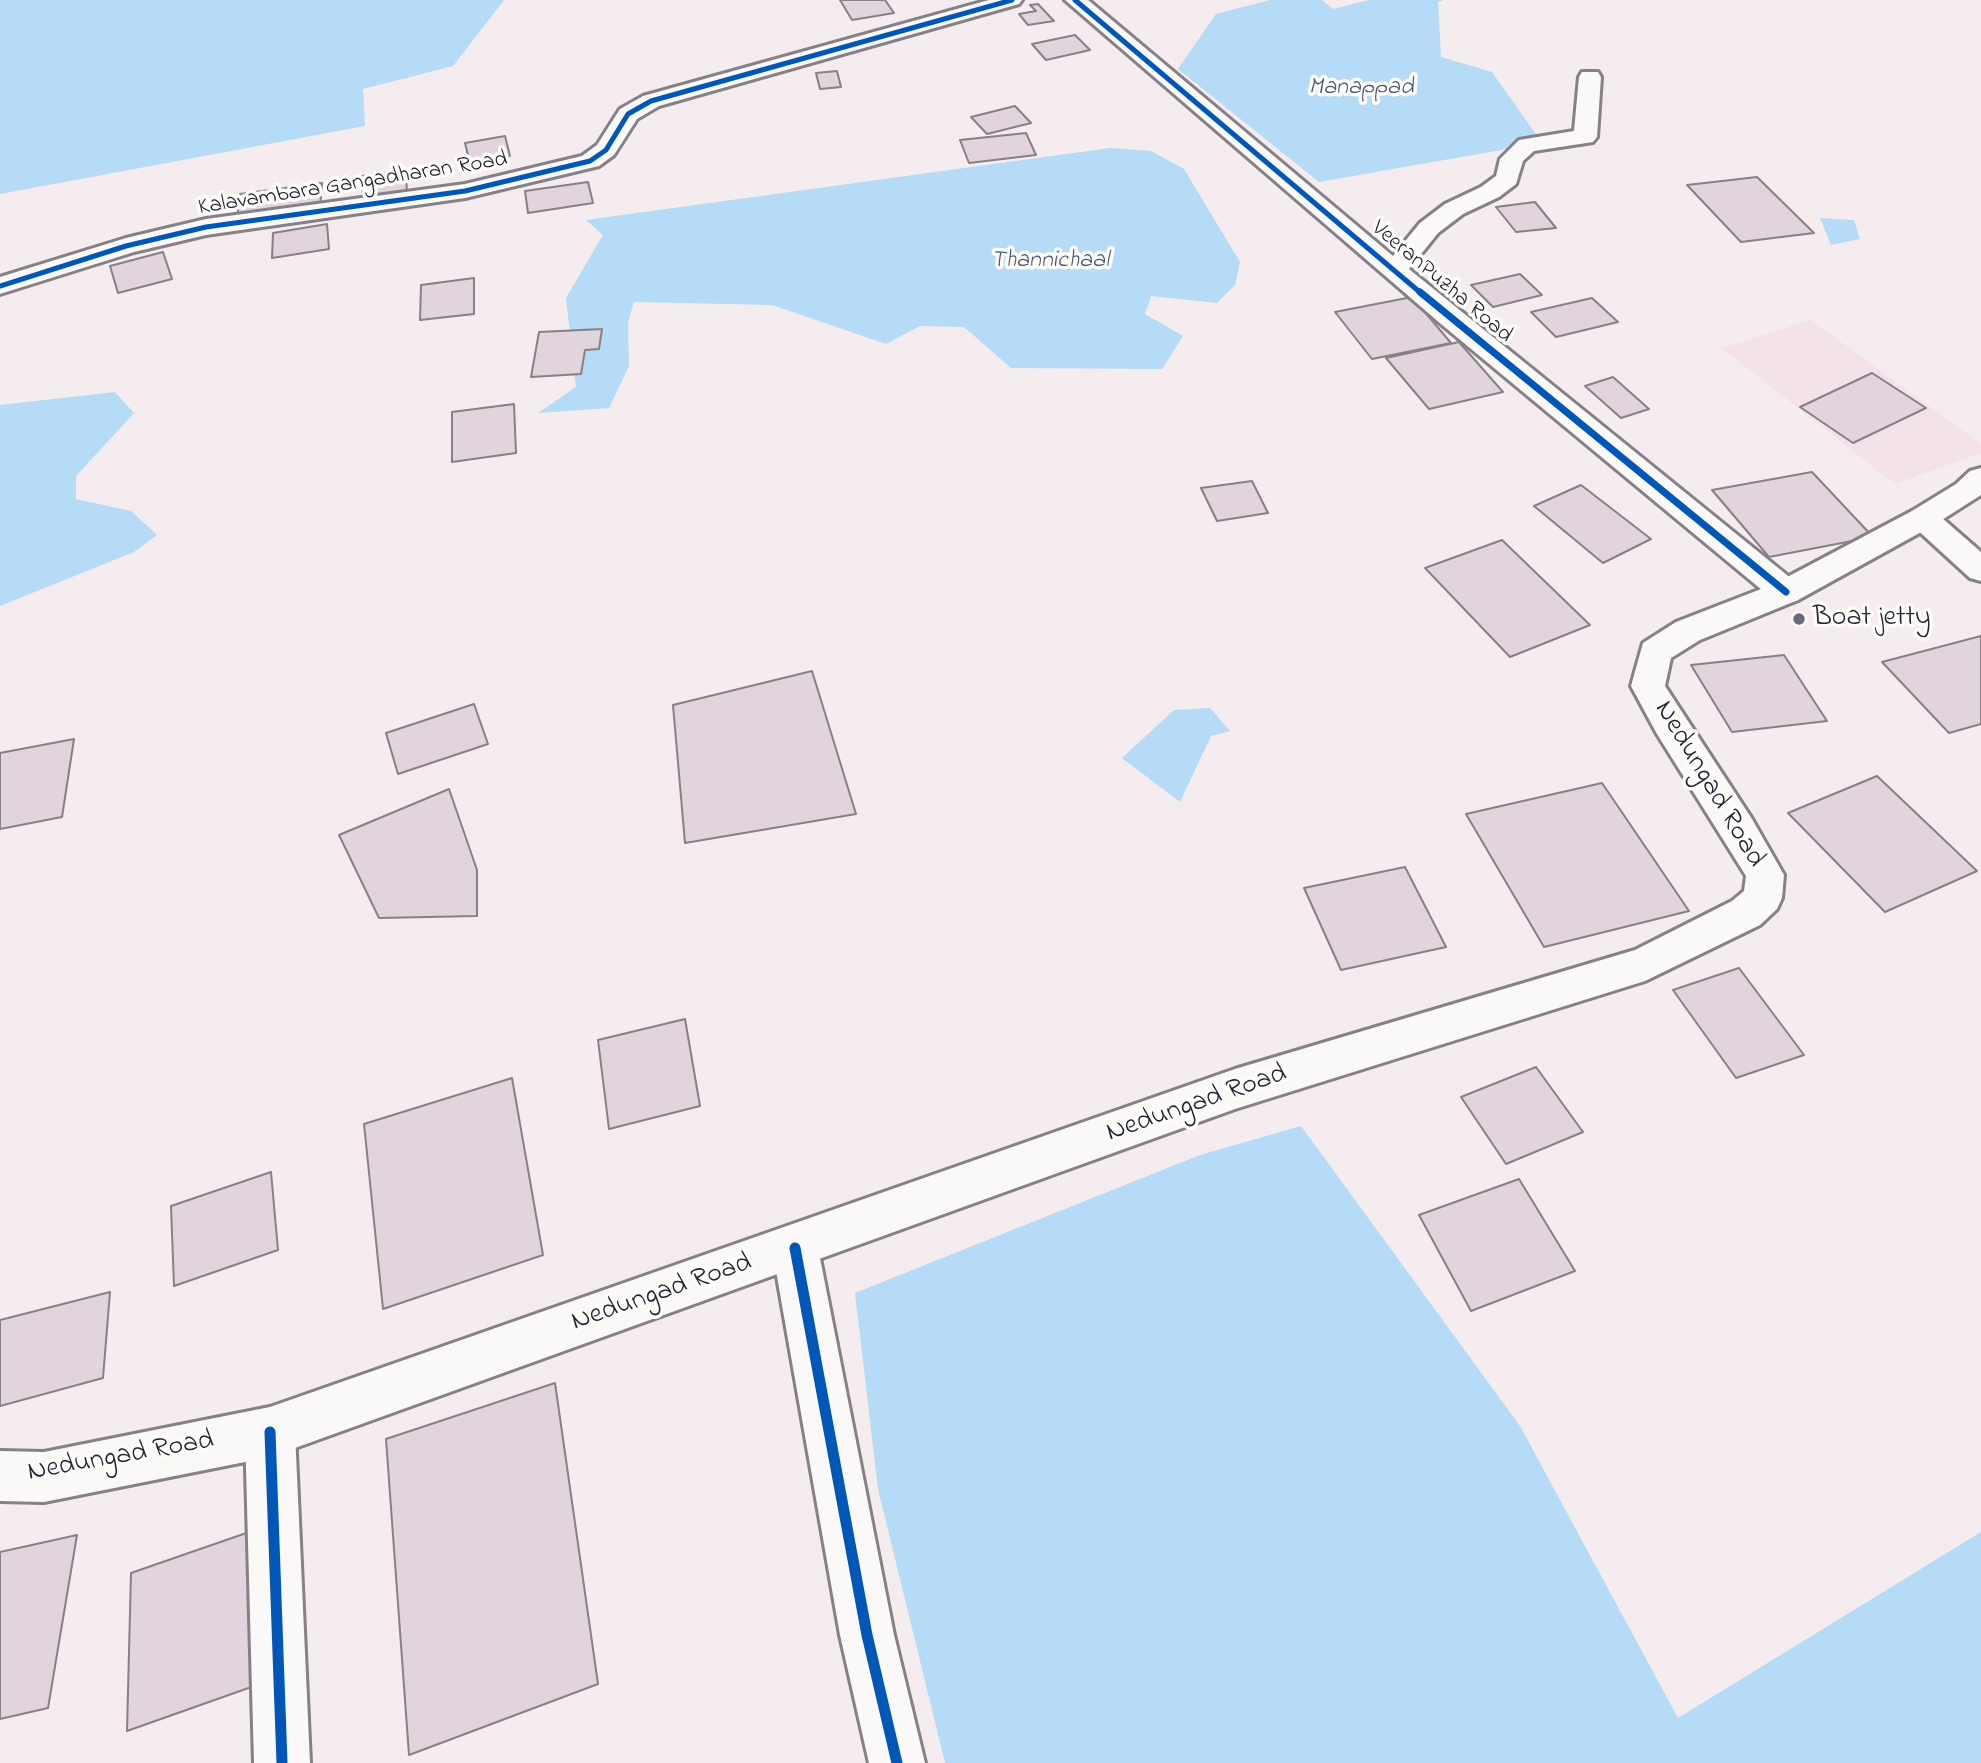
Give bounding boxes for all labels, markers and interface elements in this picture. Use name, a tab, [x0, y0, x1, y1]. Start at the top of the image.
water label: Manappad	[1309, 75, 1413, 103]
street label: Kalavambara Gangadharan Road	[196, 147, 510, 223]
street label: VeeranPuzha Road	[1365, 216, 1517, 350]
water label: Thannichaal	[991, 248, 1109, 276]
place label: Boat jetty	[1813, 602, 1930, 636]
marker: Boat jetty	[1791, 611, 1807, 627]
street label: Nedungad Road	[1645, 696, 1771, 874]
street label: Nedungad Road	[1103, 1058, 1291, 1152]
street label: Nedungad Road	[568, 1247, 756, 1341]
street label: Nedungad Road	[25, 1425, 217, 1491]

